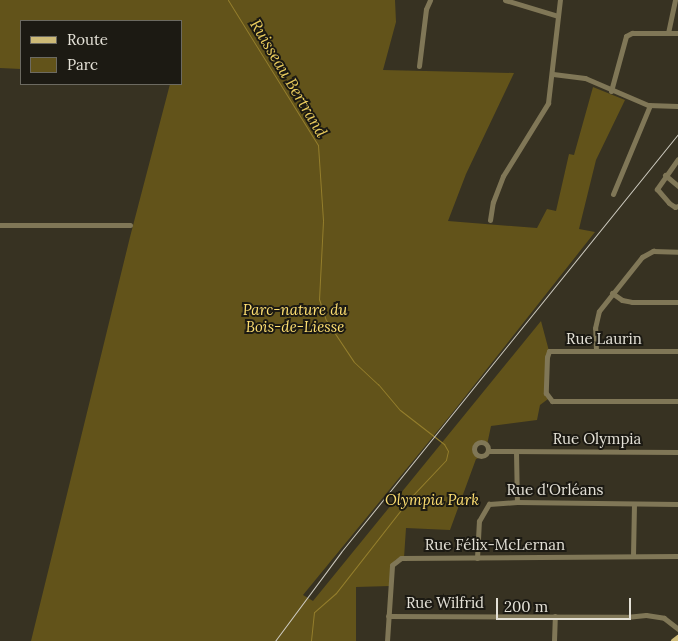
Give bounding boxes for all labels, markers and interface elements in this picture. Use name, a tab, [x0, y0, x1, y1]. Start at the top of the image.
water label: Ruisseau Bertrand	[246, 16, 332, 140]
legend	[20, 20, 182, 85]
text: Route	[67, 30, 108, 49]
text: Parc	[67, 55, 98, 74]
park label: Parc-nature du Bois-de-Liesse	[243, 300, 347, 335]
street label: Rue Laurin	[566, 330, 642, 348]
street label: Rue Olympia	[553, 430, 641, 448]
street label: Rue d'Orléans	[507, 481, 603, 499]
park label: Olympia Park	[385, 491, 479, 509]
street label: Rue Félix-McLernan	[425, 536, 565, 554]
scale bar	[498, 588, 633, 620]
street label: Rue Wilfrid	[406, 594, 484, 612]
text: 200 m	[504, 597, 548, 616]

